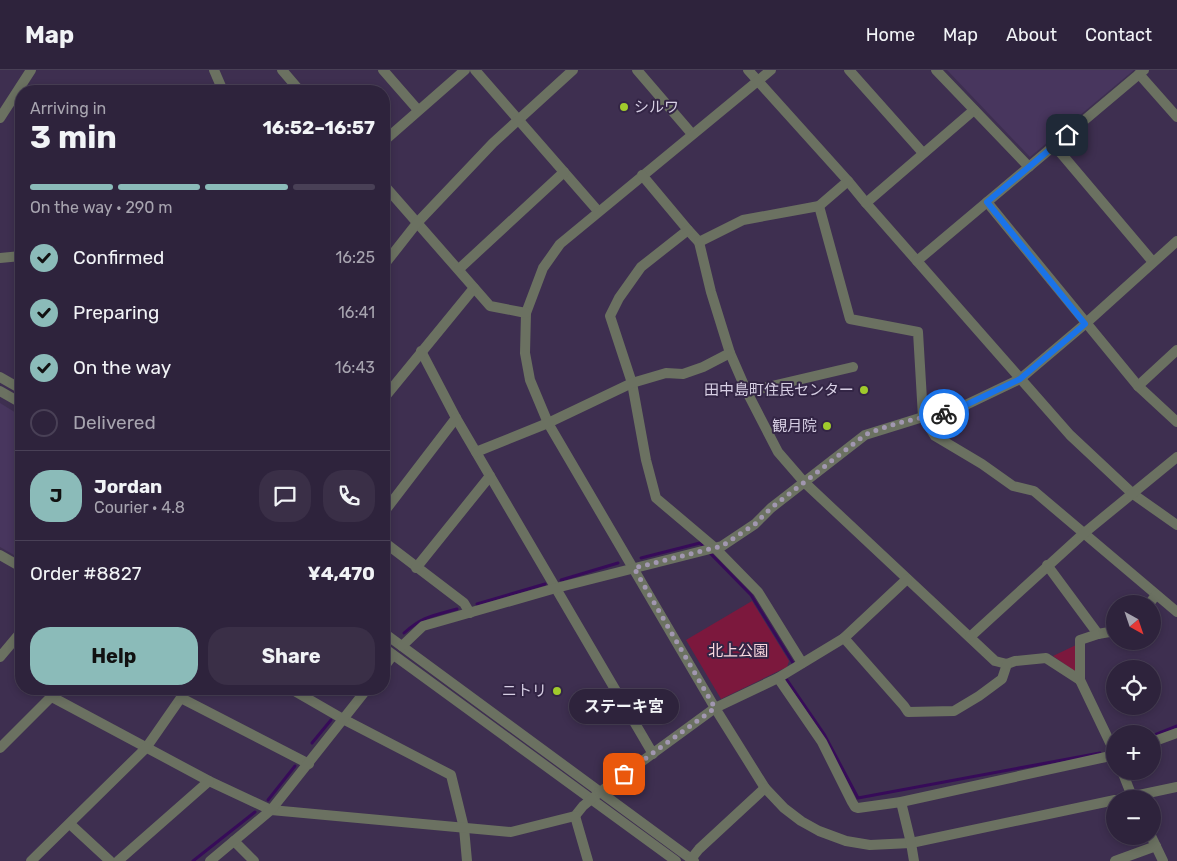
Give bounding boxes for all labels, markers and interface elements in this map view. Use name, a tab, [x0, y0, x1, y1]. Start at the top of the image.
text: Map	[25, 21, 74, 49]
text: Home	[866, 24, 915, 46]
text: Map	[943, 24, 978, 46]
text: About	[1006, 24, 1057, 46]
text: Contact	[1085, 24, 1152, 46]
place label: シルワ	[634, 98, 679, 116]
text: Arriving in	[30, 99, 106, 118]
marker: シルワ	[618, 101, 630, 113]
pin	[1046, 114, 1088, 156]
text: 16:52–16:57	[262, 116, 375, 139]
text: 3 min	[30, 118, 117, 156]
icon: home	[1053, 121, 1081, 149]
text: On the way · 290 m	[30, 198, 173, 217]
icon: check	[30, 244, 58, 272]
text: Confirmed	[73, 246, 164, 269]
text: 16:25	[336, 248, 375, 267]
icon: check	[30, 299, 58, 327]
text: Preparing	[73, 301, 159, 324]
text: 16:41	[338, 303, 375, 322]
icon: check	[30, 354, 58, 382]
text: On the way	[73, 356, 171, 379]
text: 16:43	[335, 358, 375, 377]
place label: 田中島町住民センター	[704, 381, 854, 399]
marker: 田中島町住民センター	[858, 384, 870, 396]
courier	[919, 389, 969, 439]
icon: bike	[930, 400, 958, 428]
text: Delivered	[73, 411, 156, 434]
place label: 観月院	[772, 417, 817, 435]
marker: 観月院	[821, 420, 833, 432]
button: chat	[259, 470, 311, 522]
button: phone	[323, 470, 375, 522]
text: Jordan	[94, 475, 162, 498]
text: J	[50, 484, 62, 507]
text: Courier · 4.8	[94, 498, 185, 517]
text: Order #8827	[30, 562, 142, 585]
text: ¥4,470	[308, 562, 375, 585]
north arrow	[1106, 595, 1161, 650]
map controls	[1106, 595, 1161, 845]
button: Help	[30, 627, 198, 685]
button: Share	[208, 627, 375, 685]
park label: 北上公園	[708, 642, 768, 660]
button: locate	[1106, 660, 1161, 715]
place label: ニトリ	[502, 682, 547, 700]
marker: ニトリ	[551, 685, 563, 697]
callout: ステーキ宮	[569, 689, 679, 724]
text: ステーキ宮	[584, 697, 664, 716]
button: +	[1106, 725, 1161, 780]
pin	[603, 753, 645, 795]
icon: bag	[610, 760, 638, 788]
button: −	[1106, 790, 1161, 845]

